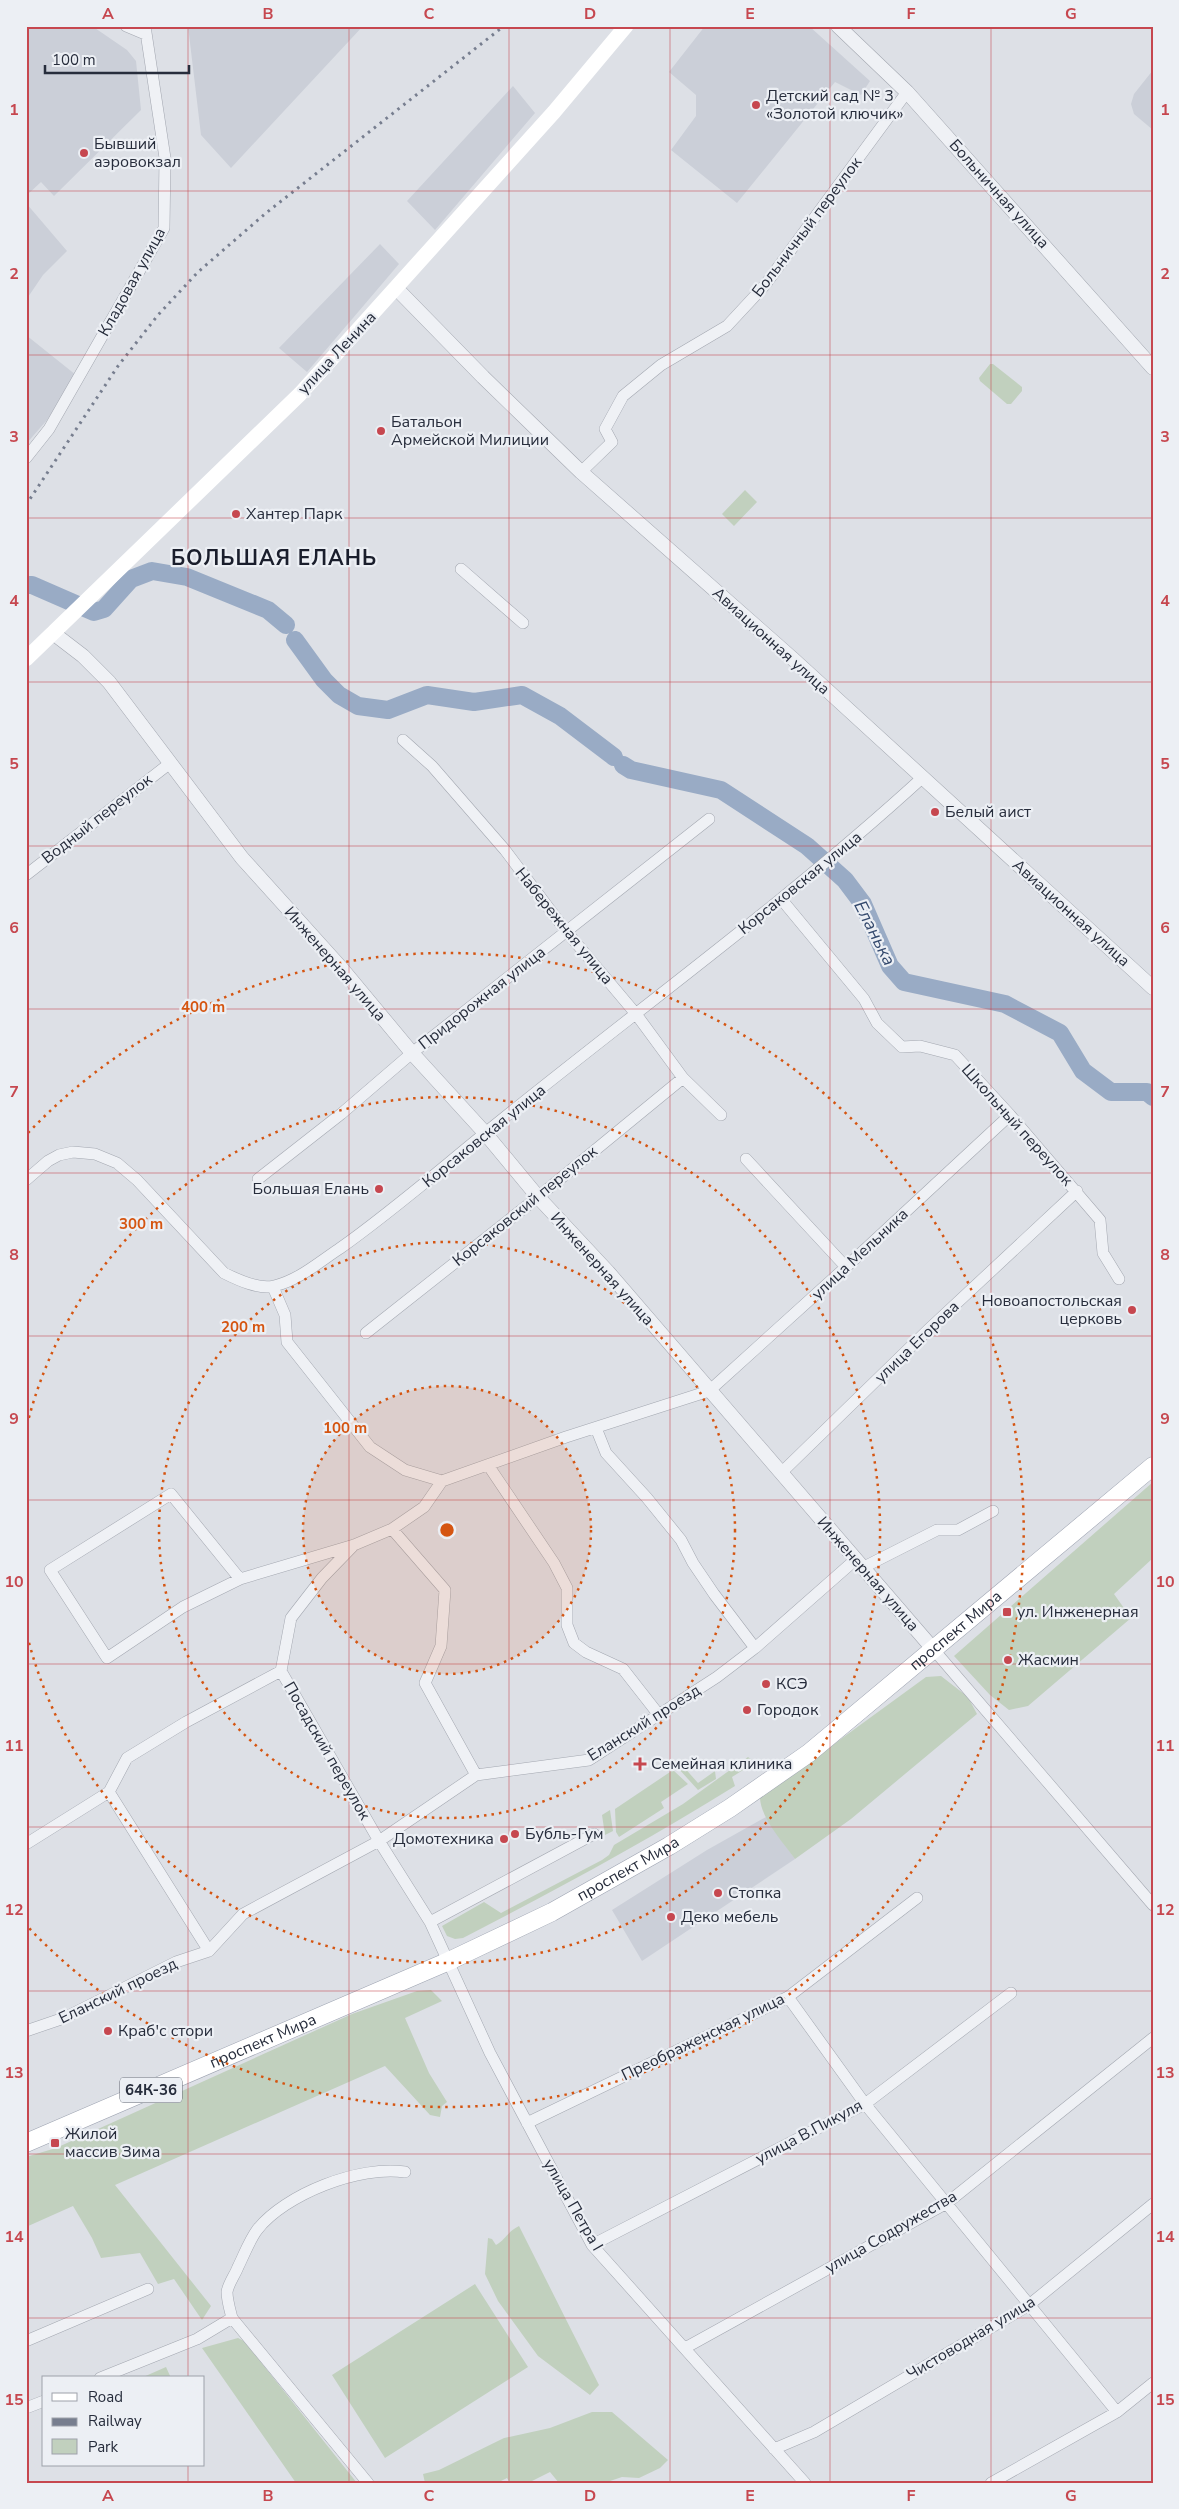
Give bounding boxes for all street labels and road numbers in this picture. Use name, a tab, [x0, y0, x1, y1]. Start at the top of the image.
street label: Больничная улица	[944, 135, 1054, 253]
street label: Больничный переулок	[747, 152, 867, 301]
street label: Кладовая улица	[93, 224, 171, 340]
street label: улица Ленина	[293, 307, 381, 399]
street label: Авиационная улица	[707, 582, 835, 700]
street label: Водный переулок	[37, 769, 157, 869]
street label: Корсаковская улица	[734, 826, 866, 940]
street label: Авиационная улица	[1007, 854, 1135, 972]
street label: Набережная улица	[510, 863, 618, 989]
street label: Инженерная улица	[279, 902, 391, 1026]
street label: Придорожная улица	[414, 941, 550, 1055]
street label: Школьный переулок	[956, 1059, 1078, 1191]
street label: Корсаковская улица	[418, 1079, 550, 1193]
street label: Корсаковский переулок	[448, 1140, 603, 1271]
street label: улица Мельника	[807, 1203, 913, 1305]
street label: Инженерная улица	[545, 1208, 659, 1330]
street label: улица Егорова	[870, 1296, 964, 1388]
street label: Инженерная улица	[812, 1512, 924, 1636]
street label: проспект Мира	[905, 1586, 1007, 1676]
street label: Посадский переулок	[278, 1678, 376, 1825]
street label: Еланский проезд	[583, 1679, 705, 1767]
street label: проспект Мира	[573, 1831, 684, 1907]
street label: Еланский проезд	[55, 1953, 181, 2029]
street label: Преображенская улица	[618, 1988, 788, 2086]
street label: проспект Мира	[206, 2008, 320, 2074]
road number: 64К-36	[120, 2078, 182, 2102]
street label: улица В.Пикуля	[751, 2094, 867, 2170]
street label: улица Петра I	[538, 2155, 608, 2255]
street label: улица Содружества	[821, 2185, 961, 2279]
street label: Чистоводная улица	[903, 2291, 1039, 2385]

